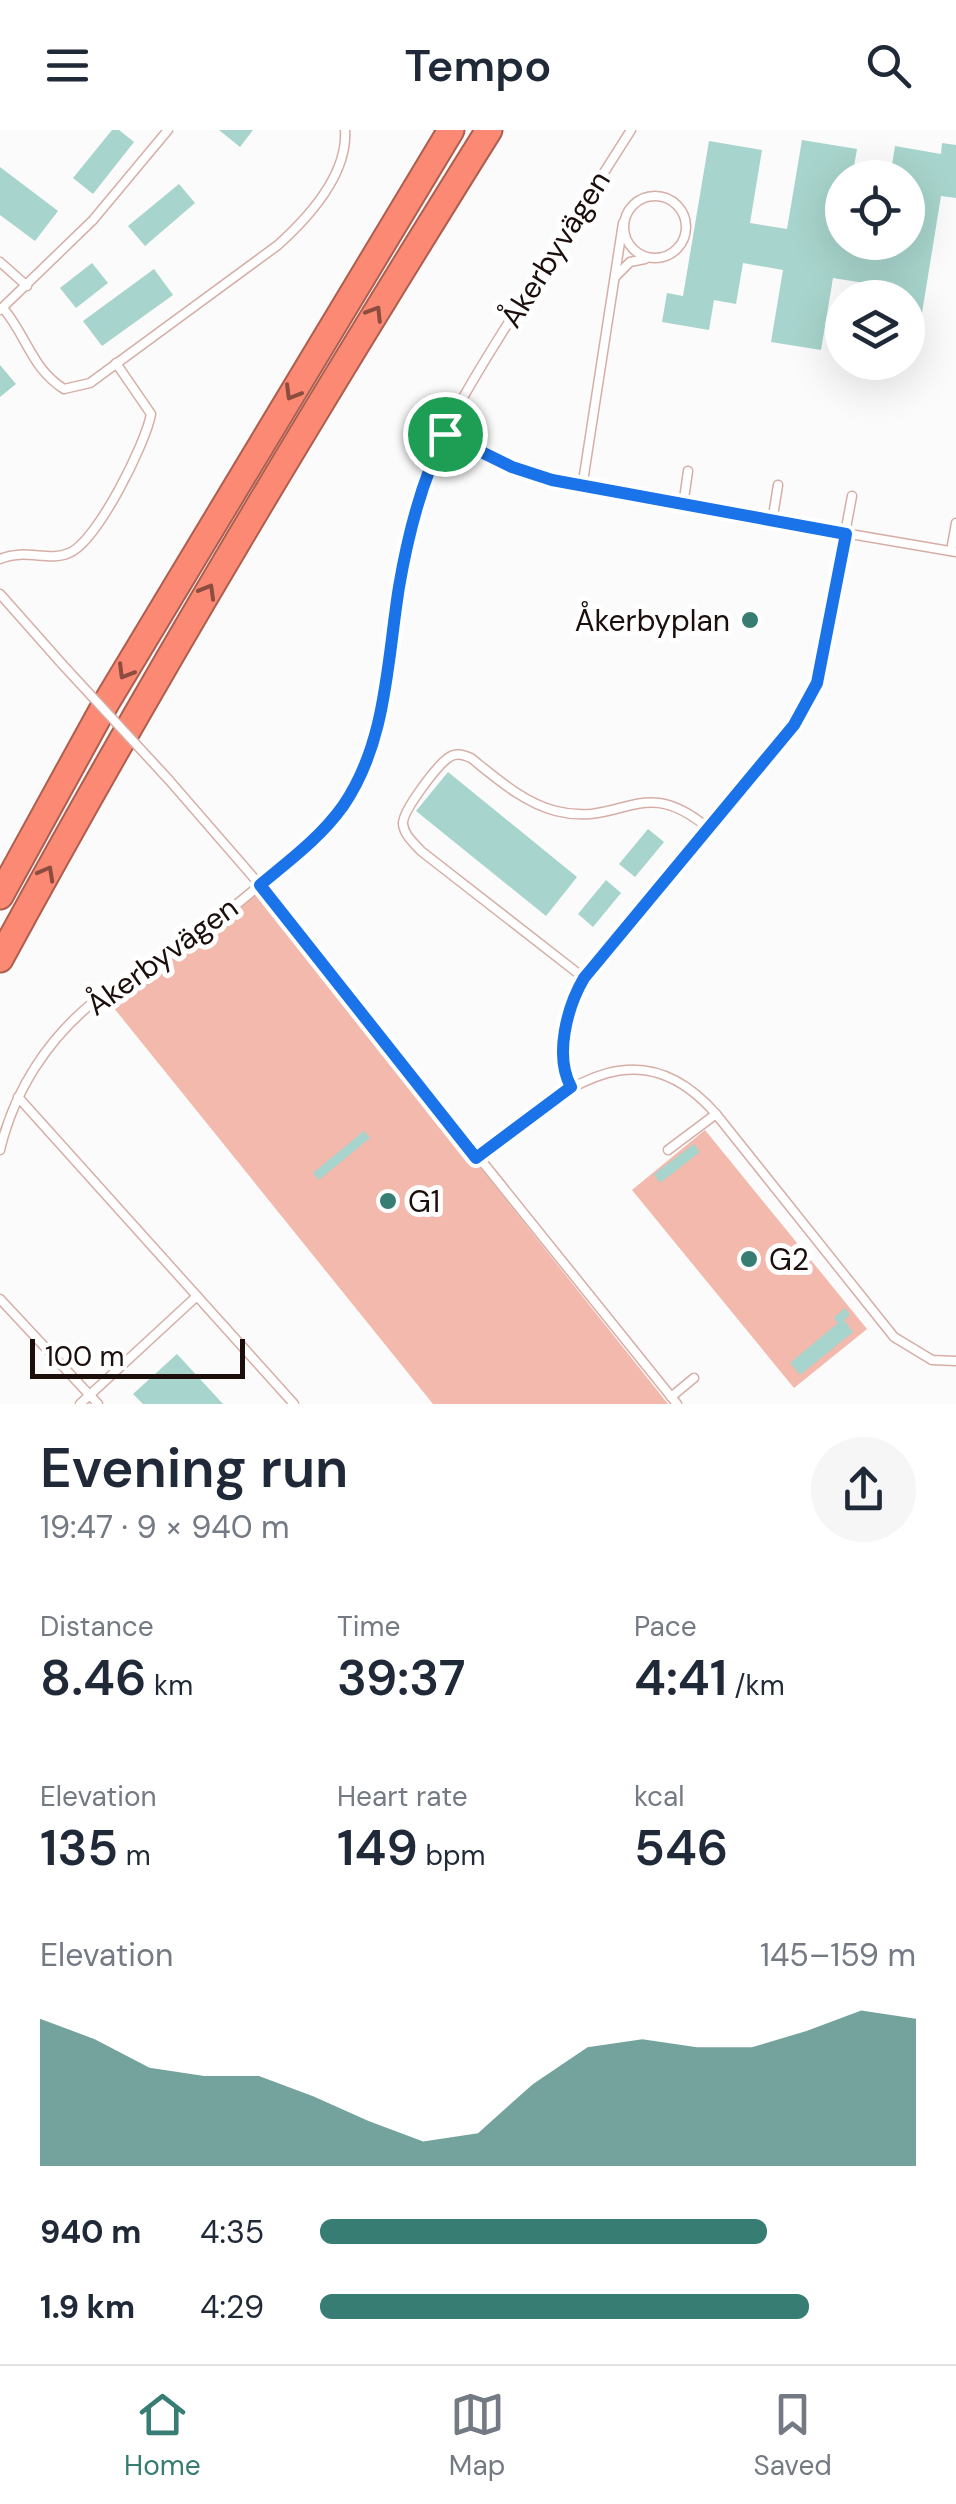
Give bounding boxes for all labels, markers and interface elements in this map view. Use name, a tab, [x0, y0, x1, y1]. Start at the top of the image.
text: Tempo	[405, 36, 551, 95]
icon: menu	[40, 38, 95, 93]
icon: search	[861, 38, 916, 93]
map controls	[825, 160, 925, 380]
button: locate	[825, 160, 925, 260]
street label: Åkerbyvägen	[490, 163, 619, 335]
button: layers	[825, 280, 925, 380]
one-way arrow	[363, 305, 382, 323]
one-way arrow	[285, 382, 304, 400]
pin	[403, 392, 488, 477]
icon: arrive	[418, 407, 473, 462]
one-way arrow	[196, 584, 216, 602]
place label: Åkerbyplan	[575, 600, 730, 640]
marker: Åkerbyplan	[739, 609, 761, 631]
one-way arrow	[118, 661, 137, 679]
one-way arrow	[34, 866, 54, 884]
street label: Åkerbyvägen	[78, 887, 246, 1024]
place label: G1	[408, 1182, 440, 1221]
marker: G1	[377, 1190, 399, 1212]
place label: G2	[769, 1240, 809, 1279]
marker: G2	[738, 1248, 760, 1270]
scale bar	[30, 1334, 245, 1378]
text: 100 m	[45, 1338, 124, 1375]
text: Evening run	[40, 1432, 348, 1504]
button: share	[811, 1437, 916, 1542]
text: 19:47 · 9 × 940 m	[40, 1506, 290, 1548]
text: Distance	[40, 1608, 154, 1645]
text: Time	[337, 1608, 400, 1645]
text: Pace	[634, 1608, 697, 1645]
text: 8.46	[40, 1645, 147, 1711]
text: 39:37	[337, 1645, 466, 1711]
text: 4:41	[634, 1645, 727, 1711]
text: km	[147, 1667, 193, 1704]
text: /km	[727, 1667, 785, 1704]
text: Elevation	[40, 1778, 157, 1815]
text: Heart rate	[337, 1778, 468, 1815]
text: kcal	[634, 1778, 685, 1815]
text: 135	[40, 1815, 118, 1881]
text: 149	[337, 1815, 418, 1881]
text: 546	[634, 1815, 728, 1881]
text: m	[118, 1837, 151, 1874]
text: bpm	[418, 1837, 485, 1874]
text: Elevation	[40, 1934, 173, 1976]
text: 145–159 m	[760, 1934, 916, 1976]
text: 940 m	[40, 2211, 141, 2253]
text: 4:35	[200, 2211, 264, 2253]
text: 1.9 km	[40, 2286, 135, 2328]
text: 4:29	[200, 2286, 264, 2328]
tab: Home	[124, 2387, 201, 2484]
tab: Map	[449, 2387, 505, 2484]
tab: Saved	[753, 2387, 832, 2484]

